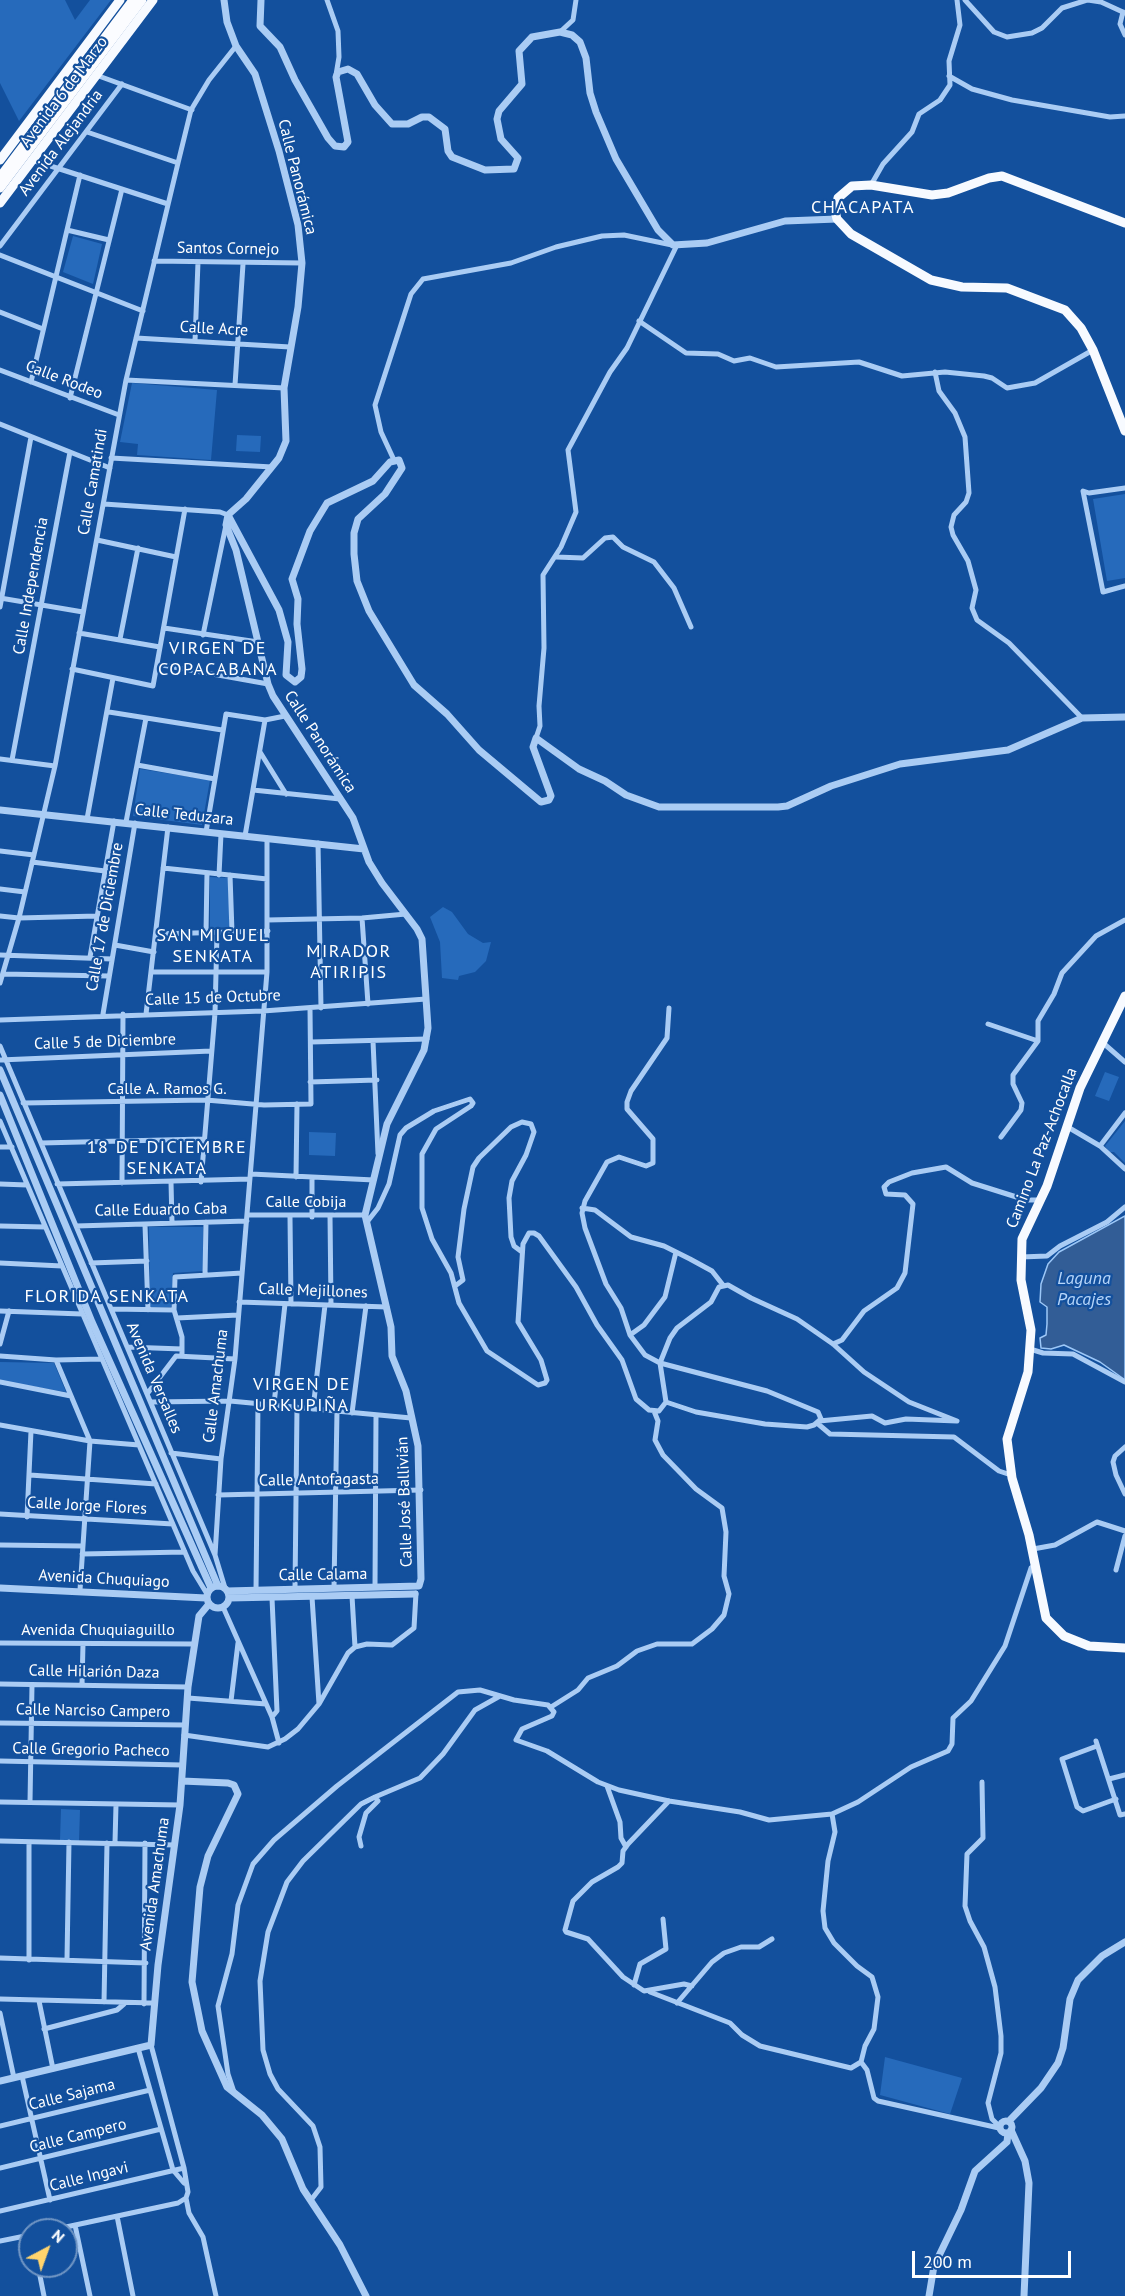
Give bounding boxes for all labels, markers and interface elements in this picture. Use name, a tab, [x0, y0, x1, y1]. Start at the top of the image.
street label: Avenida 6 de Marzo	[16, 33, 112, 151]
street label: Avenida Alejandria	[15, 86, 107, 200]
street label: Calle Panorámica	[273, 117, 321, 237]
district label: CHACAPATA	[811, 197, 915, 219]
street label: Santos Cornejo	[177, 239, 279, 259]
street label: Calle Acre	[179, 318, 249, 340]
street label: Calle Rodeo	[23, 357, 105, 403]
street label: Calle Camatindi	[74, 427, 112, 537]
street label: Calle Independencia	[9, 516, 53, 656]
district label: VIRGEN DE COPACABANA	[158, 638, 278, 680]
street label: Calle Panorámica	[280, 687, 360, 797]
street label: Calle Teduzara	[134, 800, 234, 830]
street label: Calle 17 de Diciembre	[82, 841, 128, 993]
district label: SAN MIGUEL SENKATA	[156, 925, 270, 968]
district label: MIRADOR ATIRIPIS	[306, 941, 392, 984]
street label: Calle 15 de Octubre	[145, 986, 281, 1010]
street label: Calle 5 de Diciembre	[34, 1030, 176, 1054]
street label: Camino La Paz-Achocalla	[1002, 1065, 1082, 1231]
street label: Calle A. Ramos G.	[107, 1079, 227, 1099]
district label: 18 DE DICIEMBRE SENKATA	[87, 1137, 247, 1180]
street label: Calle Cobija	[266, 1192, 346, 1212]
street label: Calle Eduardo Caba	[95, 1199, 227, 1221]
water label: Laguna Pacajes	[1057, 1268, 1111, 1310]
street label: Calle Mejillones	[258, 1279, 368, 1303]
district label: FLORIDA SENKATA	[24, 1286, 190, 1308]
street label: Avenida Versalles	[122, 1320, 186, 1436]
street label: Calle Amachuma	[200, 1328, 232, 1444]
district label: VIRGEN DE URKUPIÑA	[253, 1374, 351, 1416]
street label: Calle José Ballivián	[393, 1436, 417, 1568]
street label: Calle Antofagasta	[259, 1469, 379, 1491]
street label: Calle Jorge Flores	[27, 1493, 147, 1519]
street label: Calle Calama	[278, 1565, 368, 1585]
street label: Avenida Chuquiago	[38, 1566, 170, 1592]
street label: Avenida Chuquiaguillo	[21, 1620, 175, 1640]
street label: Calle Hilarión Daza	[28, 1661, 160, 1683]
street label: Calle Narciso Campero	[16, 1700, 170, 1722]
street label: Calle Gregorio Pacheco	[12, 1739, 170, 1761]
street label: Avenida Amachuma	[136, 1816, 174, 1952]
street label: Calle Sajama	[27, 2075, 117, 2115]
street label: Calle Campero	[28, 2115, 128, 2157]
street label: Calle Ingavi	[48, 2158, 130, 2196]
north arrow	[18, 2218, 78, 2278]
text: N	[48, 2225, 69, 2247]
scale bar	[915, 2239, 1074, 2277]
text: 200 m	[923, 2250, 972, 2273]

